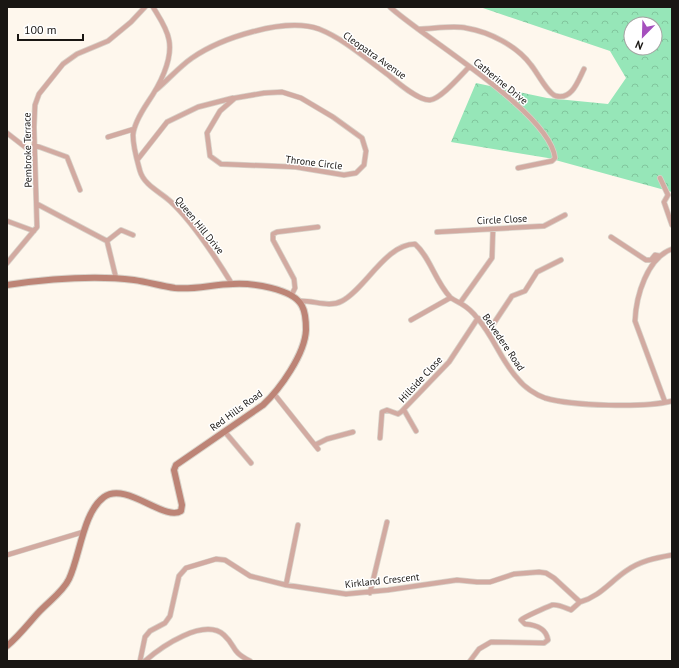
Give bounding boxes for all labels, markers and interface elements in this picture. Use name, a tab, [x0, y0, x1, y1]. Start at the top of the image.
scale bar	[18, 16, 83, 42]
north arrow	[623, 16, 663, 56]
text: 100 m	[24, 22, 57, 37]
street label: Cleopatra Avenue	[340, 29, 409, 82]
text: N	[633, 37, 645, 53]
street label: Catherine Drive	[471, 56, 530, 107]
street label: Pembroke Terrace	[20, 112, 35, 188]
street label: Throne Circle	[285, 153, 343, 172]
street label: Queen Hill Drive	[172, 194, 227, 257]
street label: Circle Close	[477, 212, 527, 227]
street label: Belvedere Road	[480, 311, 528, 373]
street label: Hillside Close	[396, 353, 445, 405]
street label: Red Hills Road	[207, 387, 265, 434]
street label: Kirkland Crescent	[344, 570, 421, 591]

